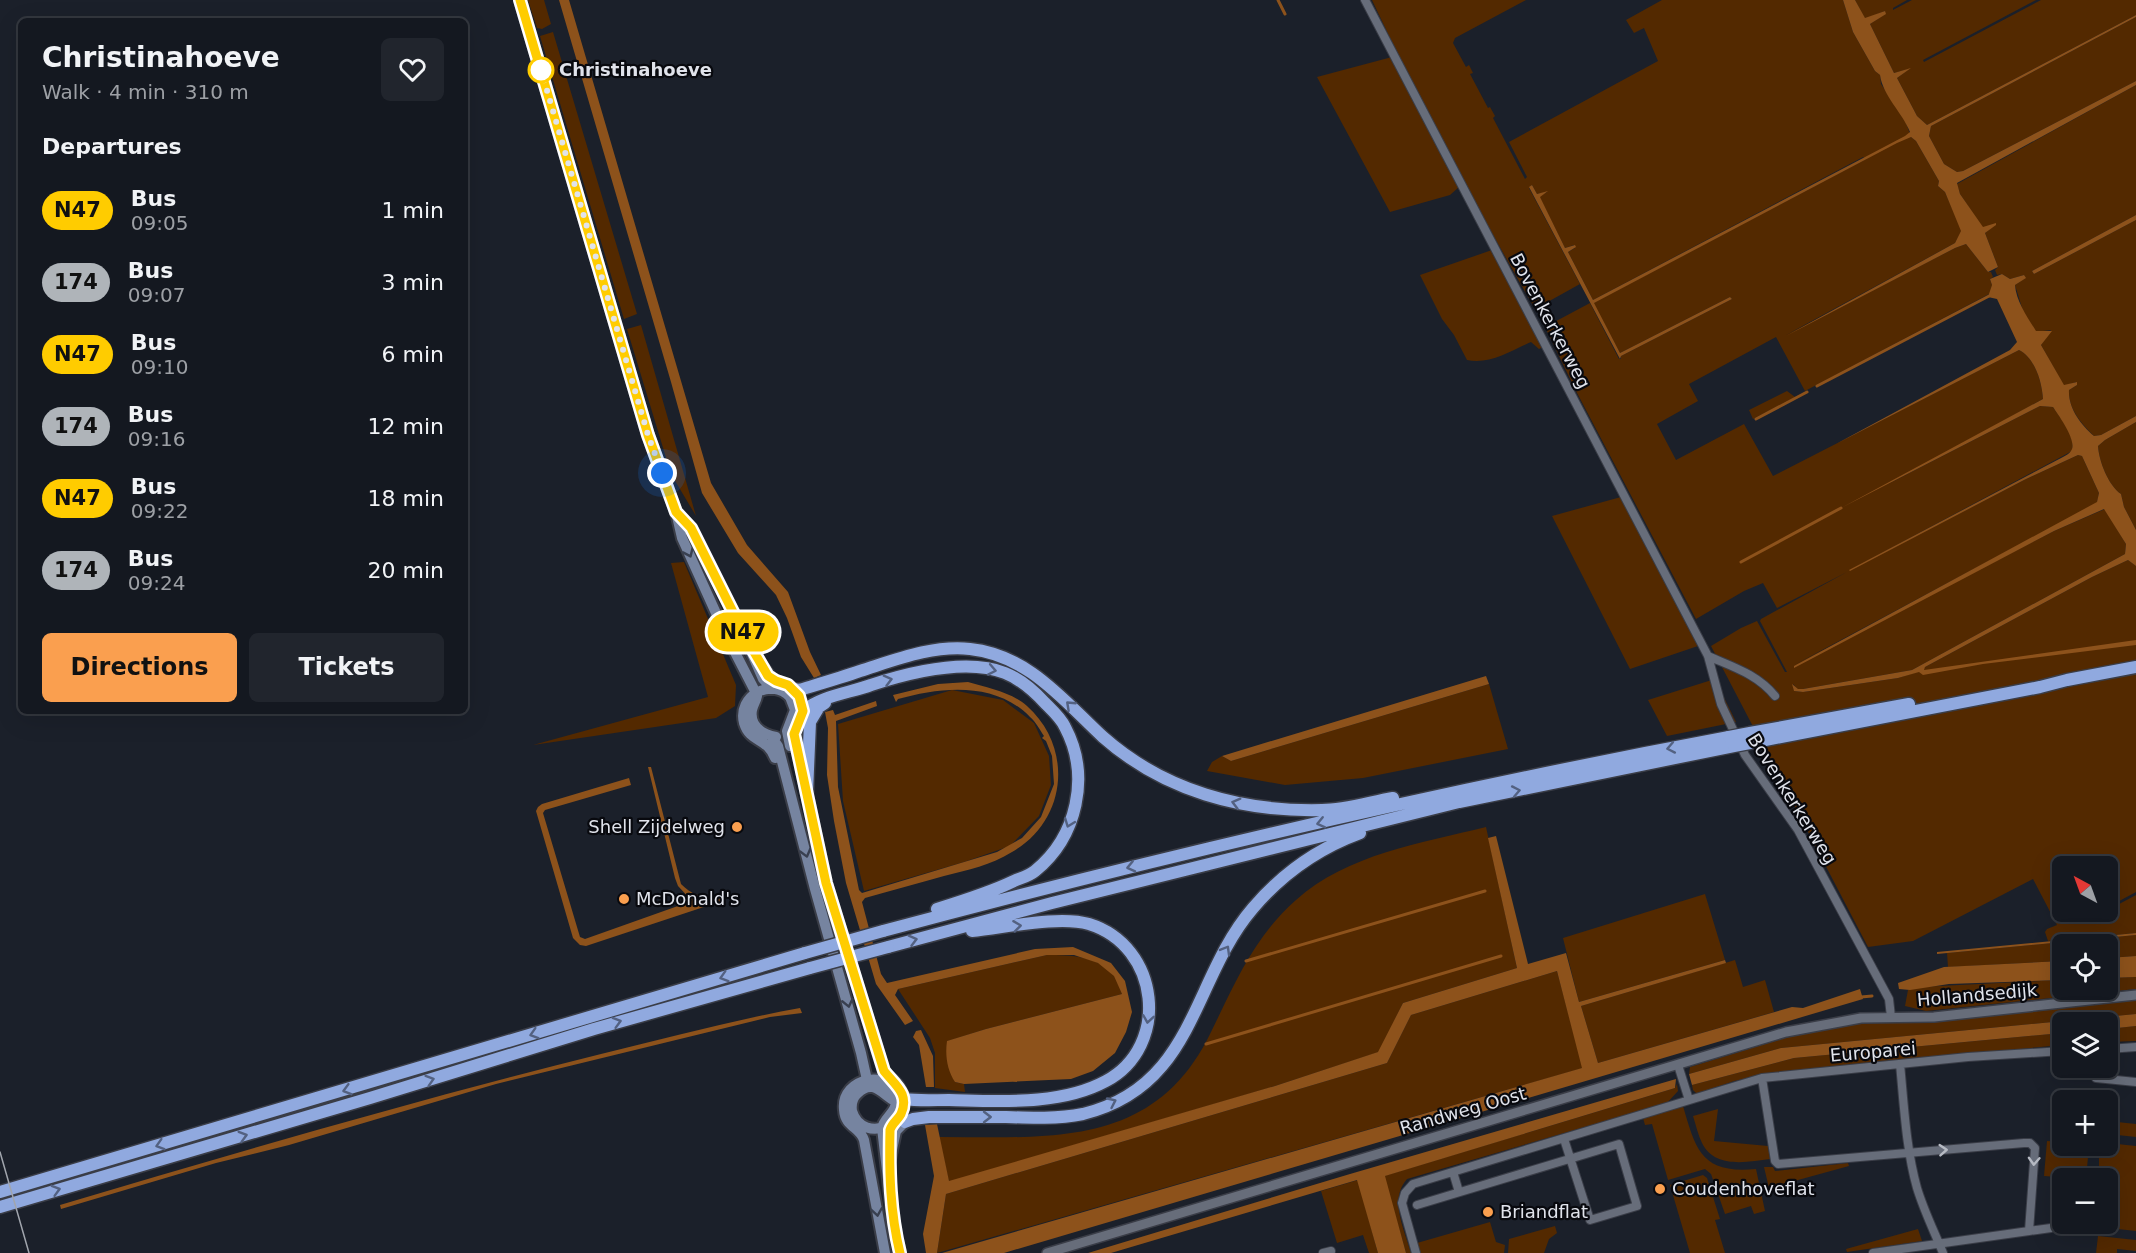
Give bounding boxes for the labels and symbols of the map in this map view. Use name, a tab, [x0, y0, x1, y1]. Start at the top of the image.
marker: Christinahoeve	[528, 57, 554, 83]
place label: Christinahoeve	[559, 59, 712, 80]
street label: Bovenkerkerweg	[1506, 250, 1595, 392]
your location	[647, 458, 677, 488]
one-way arrow	[681, 546, 693, 557]
line badge: N47	[708, 612, 777, 652]
one-way arrow	[987, 663, 997, 676]
one-way arrow	[883, 675, 893, 688]
one-way arrow	[1067, 701, 1077, 712]
street label: Bovenkerkerweg	[1744, 729, 1841, 868]
one-way arrow	[1667, 741, 1677, 754]
one-way arrow	[1511, 785, 1521, 798]
one-way arrow	[1231, 797, 1241, 810]
one-way arrow	[1316, 815, 1326, 828]
place label: Shell Zijdelweg	[588, 816, 725, 837]
one-way arrow	[1064, 817, 1076, 828]
marker: Shell Zijdelweg	[730, 820, 744, 834]
one-way arrow	[798, 848, 811, 858]
north arrow	[2052, 856, 2118, 922]
one-way arrow	[1126, 860, 1136, 873]
place label: McDonald's	[636, 888, 740, 909]
marker: McDonald's	[617, 892, 631, 906]
one-way arrow	[1012, 920, 1021, 932]
one-way arrow	[908, 935, 918, 948]
one-way arrow	[1218, 946, 1230, 956]
one-way arrow	[719, 970, 730, 982]
street label: Hollandsedijk	[1916, 979, 2039, 1010]
one-way arrow	[840, 998, 853, 1008]
one-way arrow	[1142, 1014, 1154, 1024]
one-way arrow	[611, 1017, 621, 1030]
one-way arrow	[529, 1027, 540, 1039]
street label: Europarei	[1829, 1037, 1917, 1066]
one-way arrow	[424, 1075, 435, 1087]
street label: Randweg Oost	[1397, 1082, 1529, 1139]
one-way arrow	[342, 1083, 353, 1095]
one-way arrow	[1106, 1098, 1117, 1110]
one-way arrow	[983, 1111, 992, 1123]
one-way arrow	[237, 1131, 248, 1143]
one-way arrow	[155, 1138, 166, 1150]
one-way arrow	[1938, 1143, 1947, 1156]
one-way arrow	[2028, 1156, 2041, 1165]
place label: Coudenhoveflat	[1672, 1178, 1814, 1199]
marker: Coudenhoveflat	[1653, 1182, 1667, 1196]
one-way arrow	[51, 1185, 61, 1198]
place label: Briandflat	[1500, 1201, 1588, 1222]
marker: Briandflat	[1481, 1205, 1495, 1219]
one-way arrow	[871, 1207, 883, 1216]

